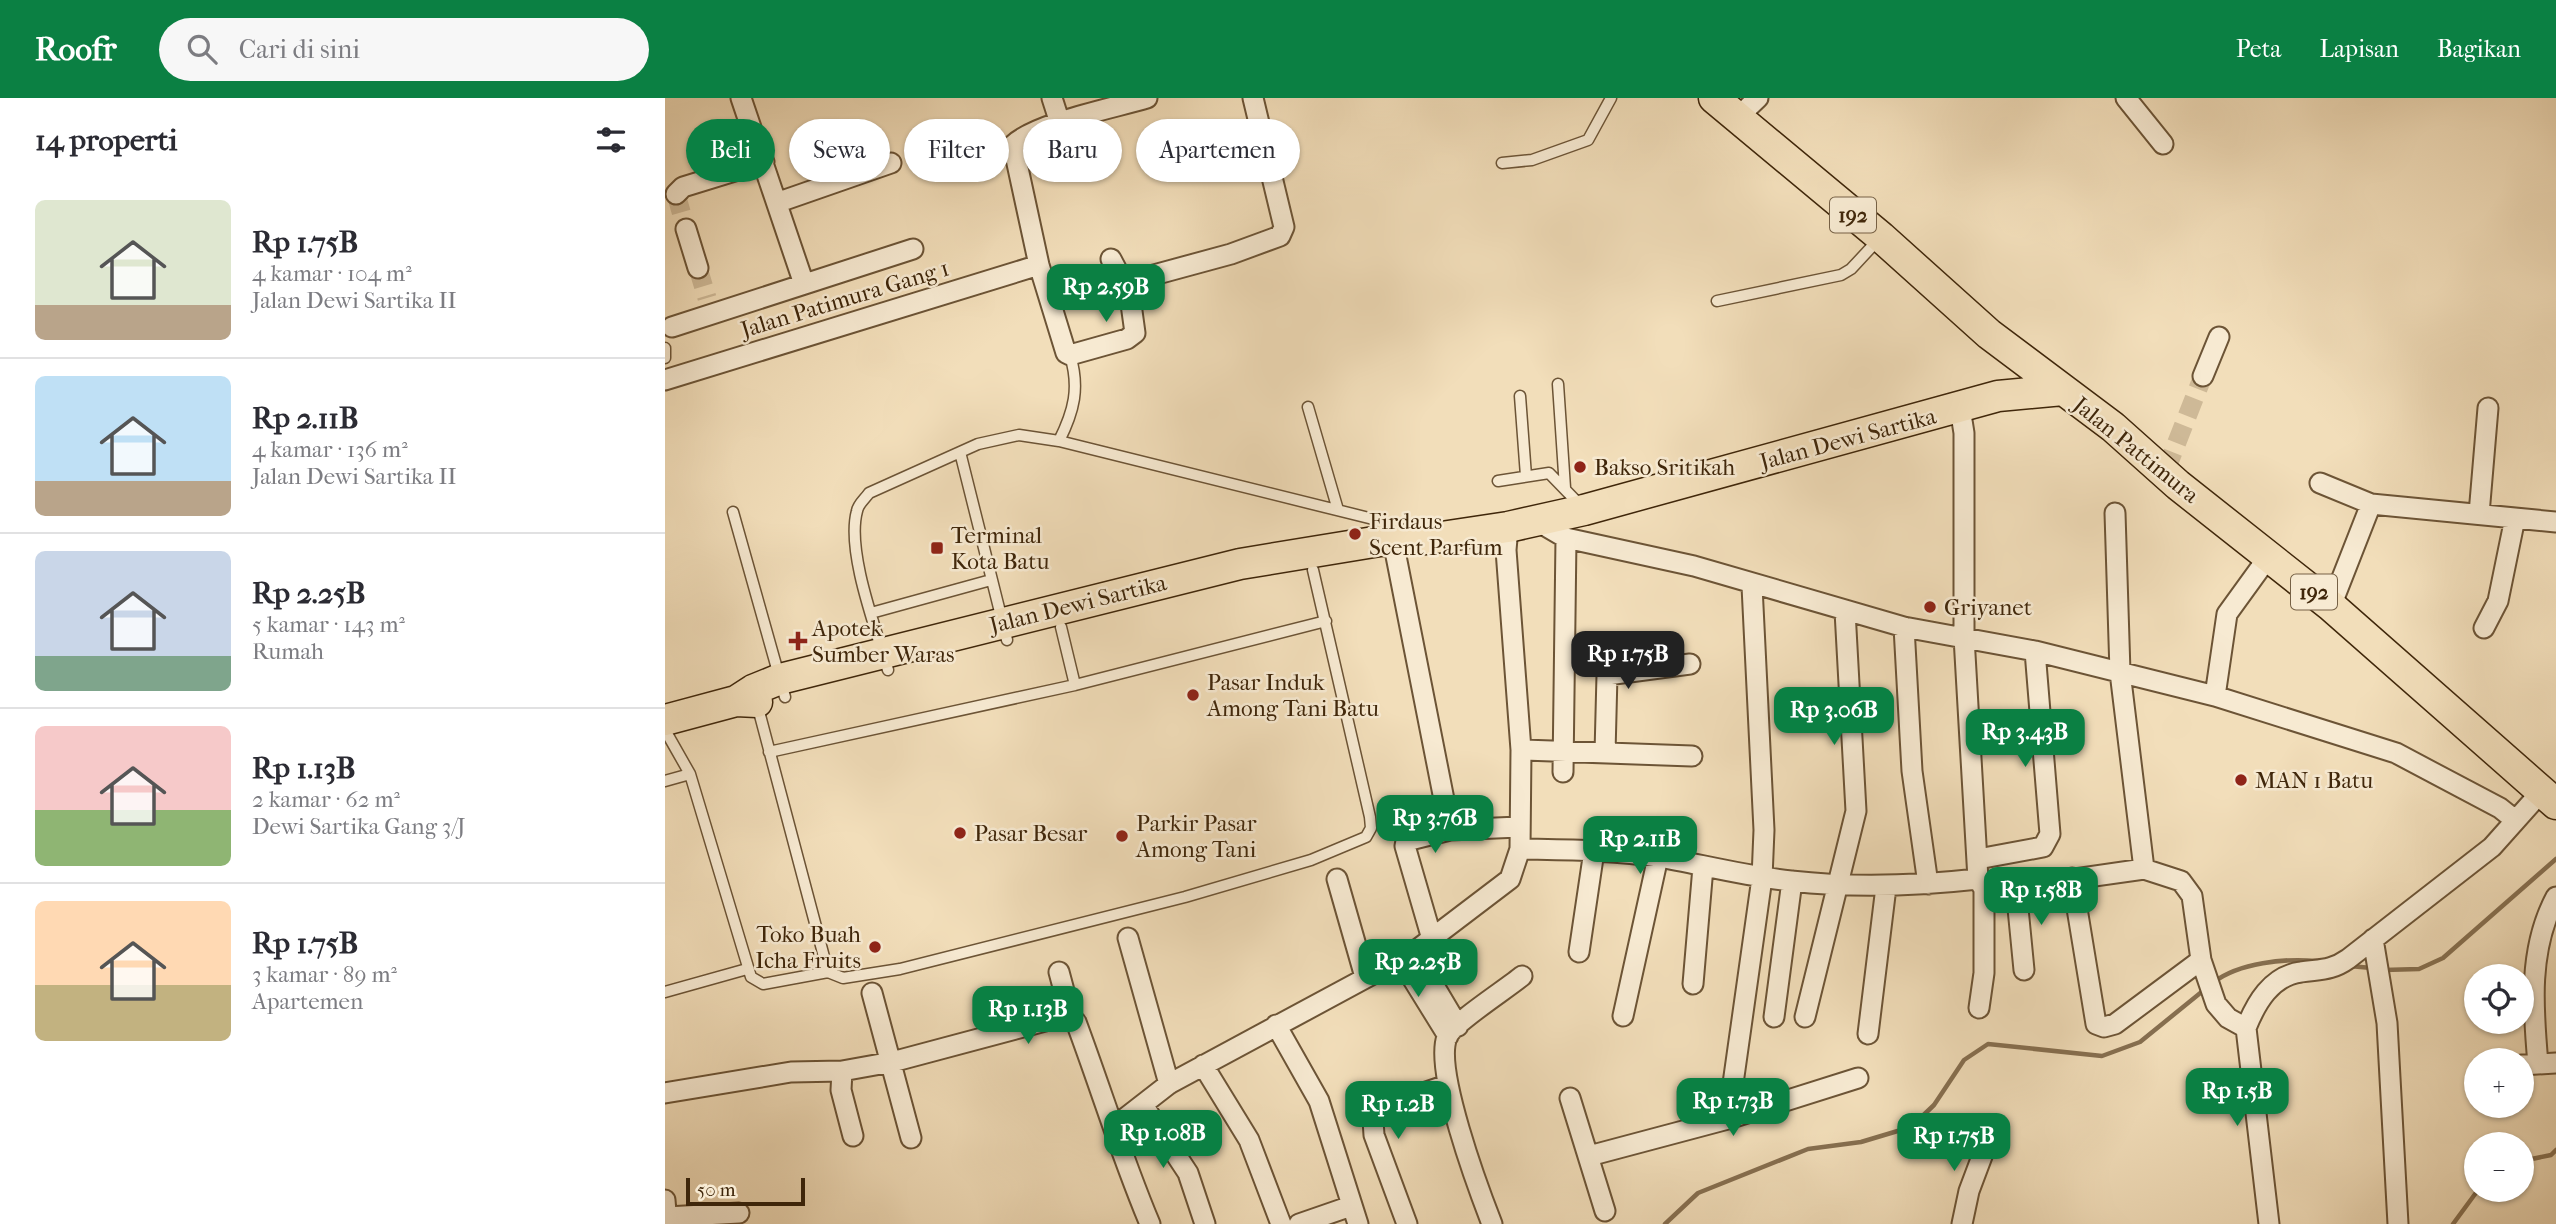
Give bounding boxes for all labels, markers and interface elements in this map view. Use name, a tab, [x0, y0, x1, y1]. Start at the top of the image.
search box	[159, 18, 649, 81]
text: Roofr	[35, 30, 117, 69]
icon: search	[183, 30, 221, 68]
text: Cari di sini	[239, 34, 360, 65]
text: Peta	[2236, 35, 2281, 63]
text: Lapisan	[2319, 35, 2399, 63]
text: Bagikan	[2437, 35, 2521, 63]
chip: Beli	[686, 119, 775, 182]
chip: Sewa	[789, 119, 890, 182]
chip: Filter	[904, 119, 1009, 182]
chip: Baru	[1023, 119, 1122, 182]
chip: Apartemen	[1136, 119, 1300, 182]
icon: filters	[592, 121, 630, 159]
text: 14 properti	[35, 123, 177, 158]
road number: 192	[1830, 198, 1876, 232]
text: Rp 1.75B	[252, 225, 358, 260]
icon: home	[91, 228, 175, 312]
street label: Jalan Patimura Gang 1	[736, 254, 952, 344]
text: 4 kamar · 104 m²	[252, 260, 412, 287]
pin: Rp 2.59B	[1034, 264, 1178, 324]
text: Rp 2.59B	[1063, 273, 1149, 300]
text: Jalan Dewi Sartika II	[252, 287, 456, 314]
street label: Jalan Pattimura	[2066, 390, 2205, 509]
text: Rp 2.11B	[252, 401, 359, 436]
street label: Jalan Dewi Sartika	[1755, 402, 1940, 476]
icon: home	[91, 404, 175, 488]
text: 4 kamar · 136 m²	[252, 436, 408, 463]
place label: Bakso Sritikah	[1594, 454, 1735, 481]
marker: Bakso Sritikah	[1572, 459, 1588, 475]
text: Jalan Dewi Sartika II	[252, 463, 456, 490]
place label: Firdaus Scent Parfum	[1369, 508, 1503, 561]
place label: Terminal Kota Batu	[951, 522, 1049, 575]
marker: Firdaus Scent Parfum	[1347, 526, 1363, 542]
marker: Terminal Kota Batu	[929, 540, 945, 556]
street label: Jalan Dewi Sartika	[985, 569, 1170, 640]
road number: 192	[2291, 574, 2337, 610]
text: Rp 2.25B	[252, 576, 366, 611]
icon: home	[91, 579, 175, 663]
place label: Griyanet	[1944, 594, 2032, 621]
marker: Griyanet	[1922, 599, 1938, 615]
text: 5 kamar · 143 m²	[252, 611, 405, 638]
place label: Apotek Sumber Waras	[811, 615, 955, 668]
pin: Rp 1.75B	[1556, 632, 1700, 691]
marker: Apotek Sumber Waras	[790, 633, 806, 649]
text: Rumah	[252, 638, 324, 665]
text: Rp 1.75B	[1587, 640, 1669, 667]
place label: Pasar Induk Among Tani Batu	[1206, 669, 1379, 722]
marker: Pasar Induk Among Tani Batu	[1185, 687, 1201, 703]
pin: Rp 3.06B	[1762, 688, 1906, 747]
text: Rp 3.06B	[1790, 696, 1878, 723]
pin: Rp 3.43B	[1953, 710, 2097, 769]
text: Rp 3.43B	[1982, 718, 2068, 745]
text: Rp 1.13B	[252, 751, 355, 786]
icon: home	[91, 754, 175, 838]
place label: MAN 1 Batu	[2255, 767, 2373, 794]
marker: MAN 1 Batu	[2233, 772, 2249, 788]
text: 2 kamar · 62 m²	[252, 786, 400, 813]
pin: Rp 3.76B	[1363, 796, 1507, 855]
text: Rp 3.76B	[1392, 804, 1478, 831]
place label: Parkir Pasar Among Tani	[1135, 810, 1257, 863]
text: Dewi Sartika Gang 3/J	[252, 813, 466, 840]
pin: Rp 2.11B	[1568, 816, 1712, 876]
place label: Pasar Besar	[974, 820, 1088, 847]
marker: Pasar Besar	[952, 825, 968, 841]
text: Rp 2.11B	[1599, 825, 1681, 852]
marker: Parkir Pasar Among Tani	[1114, 828, 1130, 844]
pin: Rp 1.58B	[1969, 868, 2113, 927]
text: Rp 1.58B	[2000, 876, 2082, 903]
place label: Toko Buah Icha Fruits	[755, 921, 861, 974]
text: Rp 1.75B	[252, 926, 358, 961]
icon: home	[91, 929, 175, 1013]
marker: Toko Buah Icha Fruits	[867, 939, 883, 955]
pin: Rp 2.25B	[1346, 940, 1490, 999]
text: Rp 2.25B	[1374, 948, 1462, 975]
text: 3 kamar · 89 m²	[252, 961, 397, 988]
map controls	[2464, 964, 2534, 1202]
button: locate	[2464, 964, 2534, 1034]
pin: Rp 1.13B	[956, 986, 1100, 1046]
text: Apartemen	[252, 988, 363, 1015]
text: Rp 1.13B	[988, 995, 1068, 1022]
button: +	[2464, 1048, 2534, 1118]
pin: Rp 1.5B	[2172, 1068, 2302, 1128]
text: Rp 1.5B	[2202, 1077, 2272, 1104]
pin: Rp 1.73B	[1661, 1079, 1805, 1138]
pin: Rp 1.2B	[1333, 1082, 1463, 1141]
text: Rp 1.73B	[1693, 1087, 1773, 1114]
text: Rp 1.2B	[1361, 1090, 1435, 1117]
pin: Rp 1.08B	[1091, 1110, 1235, 1170]
pin: Rp 1.75B	[1882, 1114, 2026, 1173]
text: Rp 1.08B	[1120, 1119, 1206, 1146]
text: Rp 1.75B	[1913, 1122, 1995, 1149]
button: −	[2464, 1132, 2534, 1202]
scale bar	[686, 1175, 805, 1207]
text: 50 m	[697, 1179, 736, 1201]

